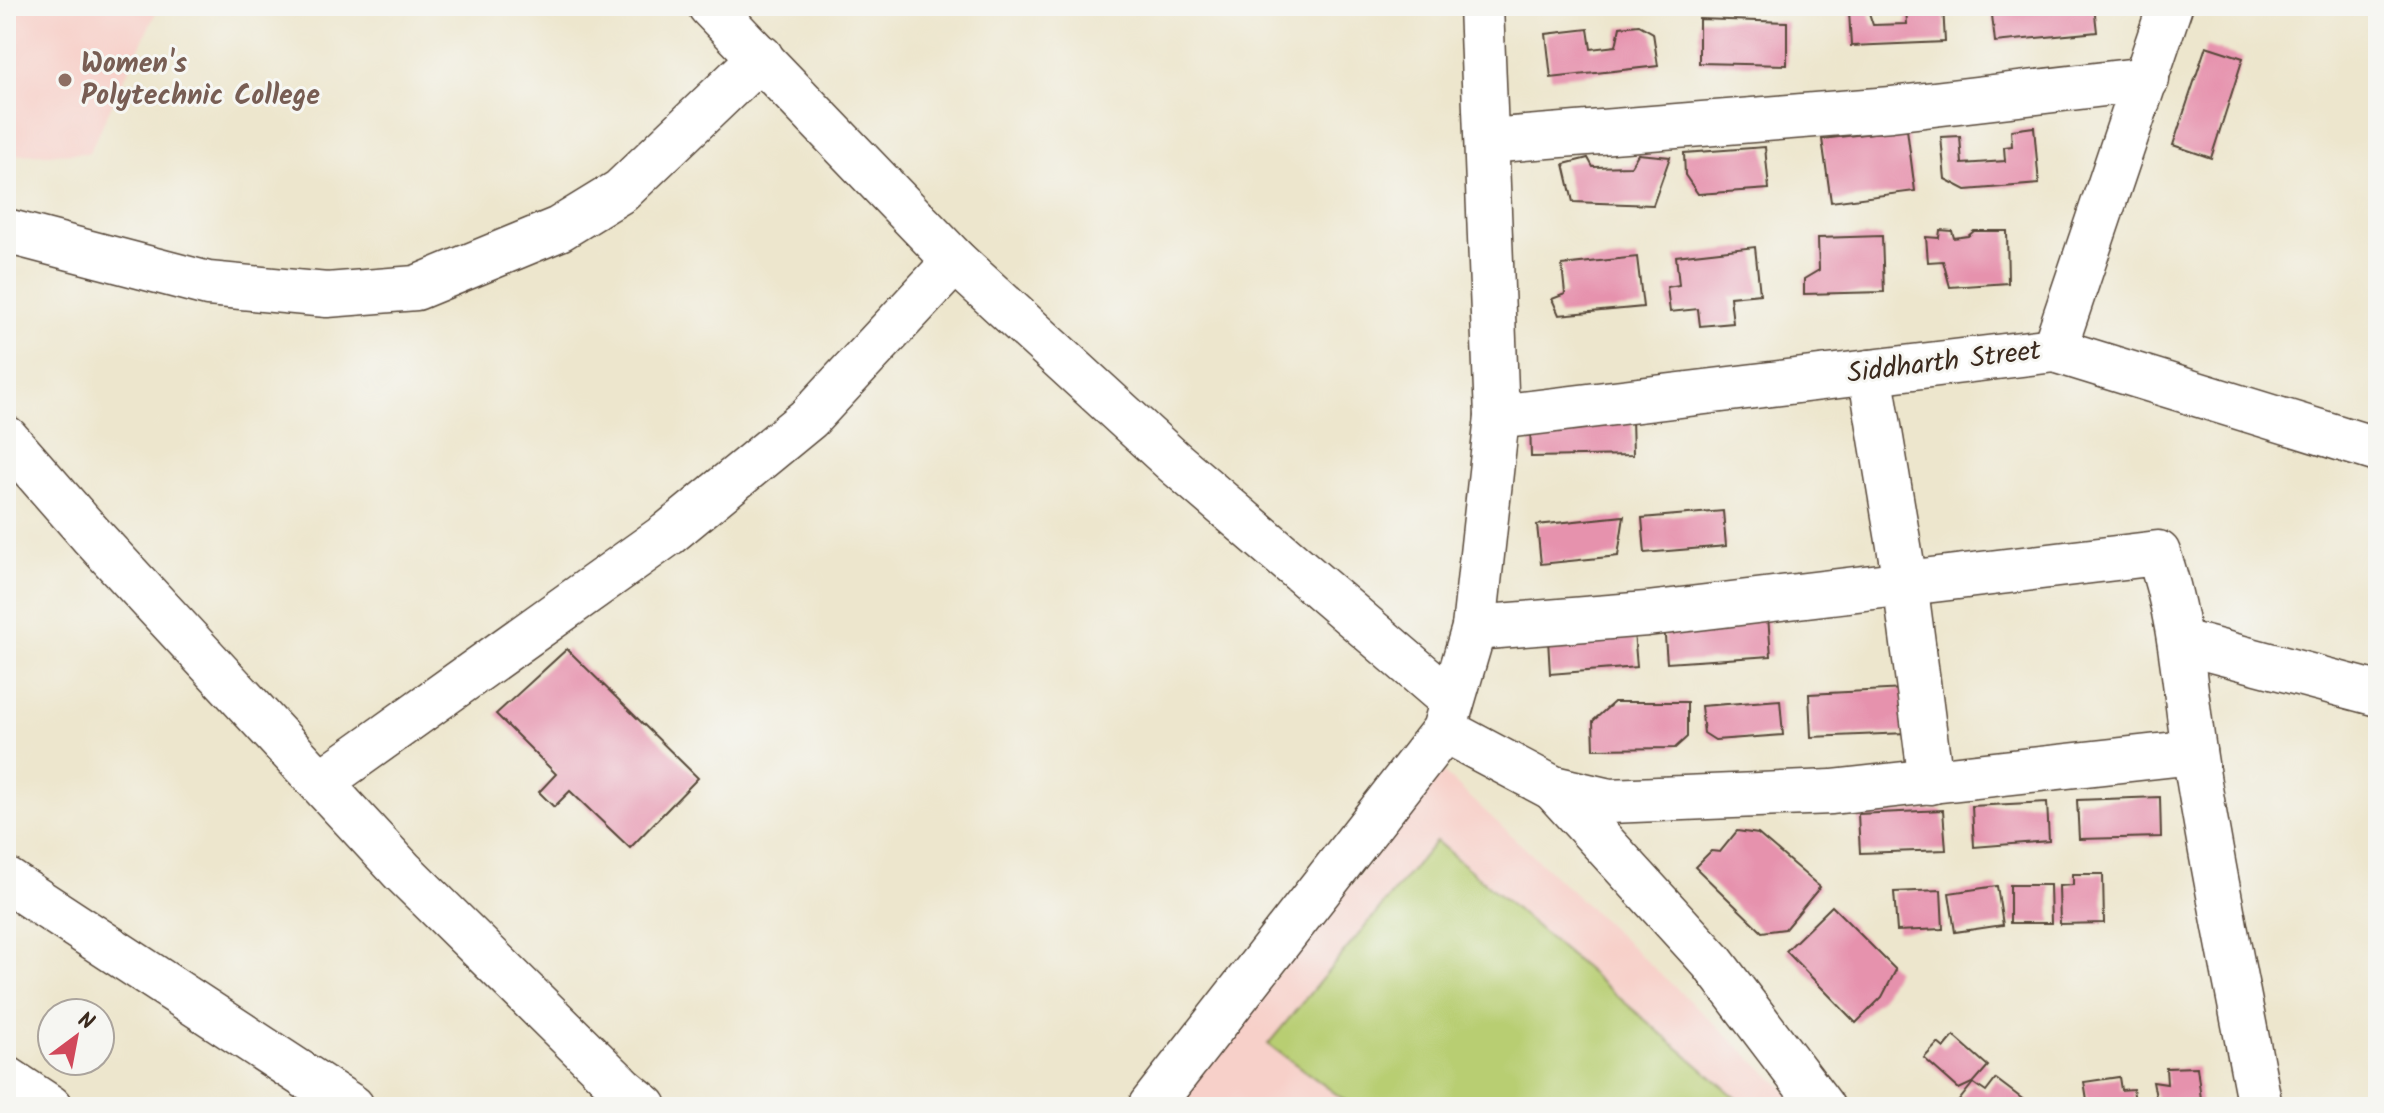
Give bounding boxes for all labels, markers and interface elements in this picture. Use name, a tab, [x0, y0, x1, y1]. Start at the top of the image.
place label: Women's Polytechnic College	[81, 42, 320, 119]
marker: Women's Polytechnic College	[56, 71, 74, 89]
street label: Siddharth Street	[1845, 329, 2045, 397]
north arrow	[36, 997, 116, 1077]
text: N	[70, 1004, 101, 1041]

